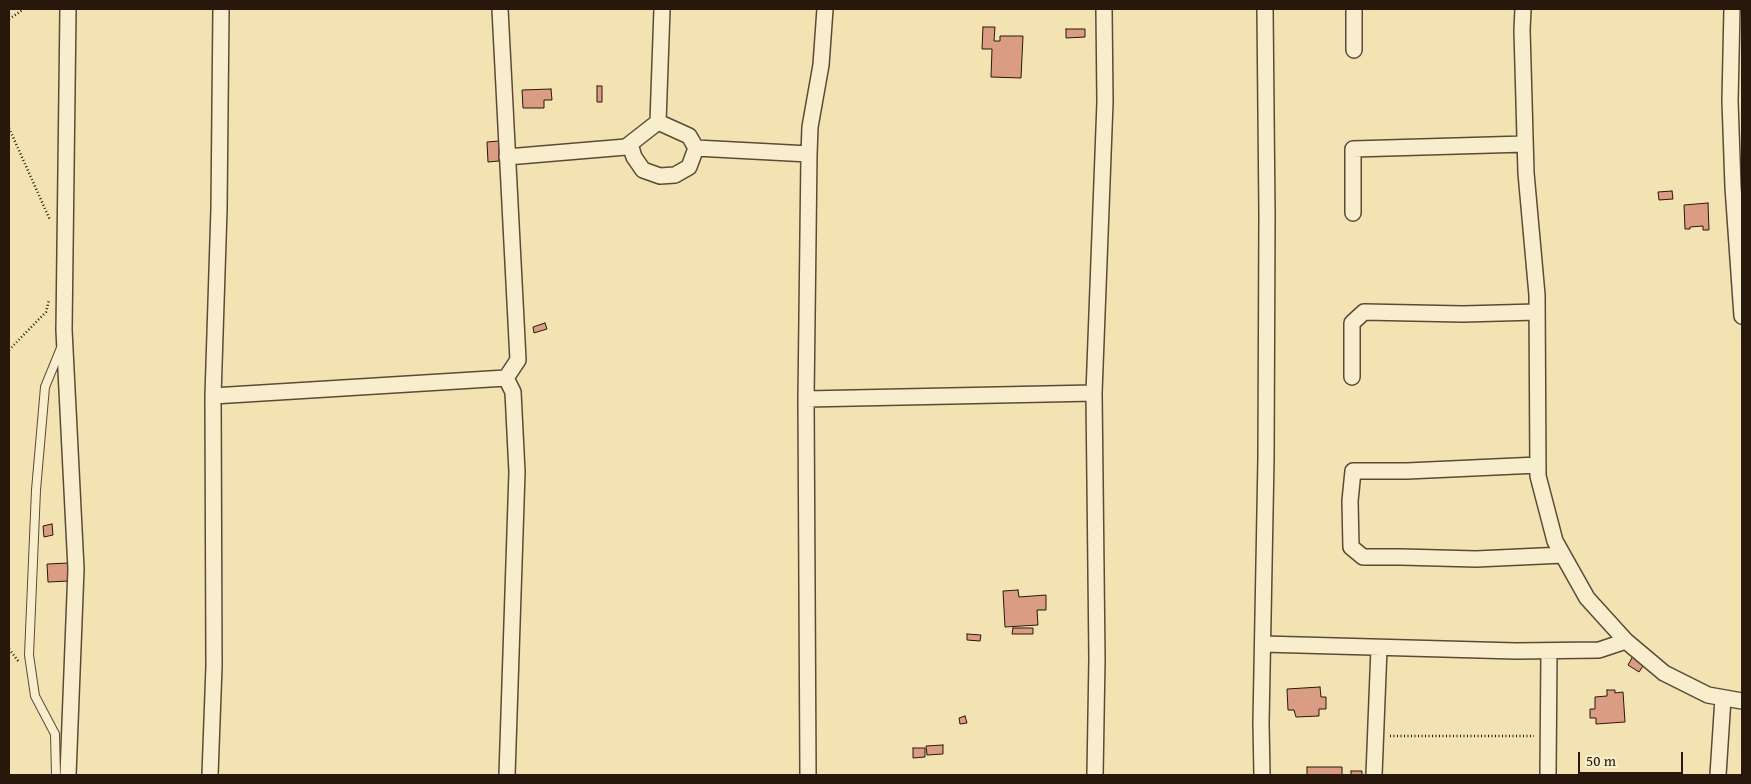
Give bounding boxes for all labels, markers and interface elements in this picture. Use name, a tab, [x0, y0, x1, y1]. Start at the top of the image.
scale bar	[1581, 742, 1686, 774]
text: 50 m	[1586, 750, 1616, 771]

